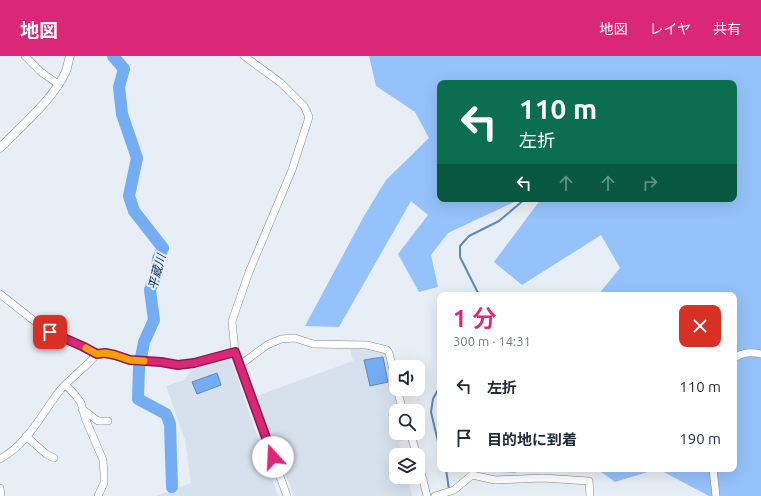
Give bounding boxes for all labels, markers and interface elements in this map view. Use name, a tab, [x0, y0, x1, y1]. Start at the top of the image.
text: 地図	[20, 19, 58, 41]
text: 地図	[599, 21, 627, 37]
text: レイヤ	[649, 21, 691, 37]
text: 共有	[713, 21, 741, 37]
text: 110 m	[519, 93, 597, 124]
icon: left	[453, 96, 505, 148]
text: 左折	[519, 130, 555, 150]
icon: left	[513, 172, 535, 194]
icon: ahead	[555, 172, 577, 194]
icon: ahead	[597, 172, 619, 194]
icon: right	[639, 172, 661, 194]
water label: 平蔵川	[146, 251, 168, 291]
text: 1 分	[453, 305, 496, 332]
button: close	[679, 305, 721, 347]
pin	[33, 315, 67, 349]
icon: arrive	[39, 321, 61, 343]
text: 300 m · 14:31	[453, 334, 531, 348]
map controls	[389, 360, 425, 484]
button: sound	[389, 360, 425, 396]
icon: left	[453, 375, 475, 397]
text: 110 m	[679, 378, 721, 395]
text: 左折	[487, 379, 517, 396]
button: search	[389, 404, 425, 440]
icon: arrive	[453, 427, 475, 449]
text: 190 m	[679, 430, 721, 447]
text: 目的地に到着	[487, 431, 577, 448]
position arrow	[252, 436, 294, 478]
button: layers	[389, 448, 425, 484]

